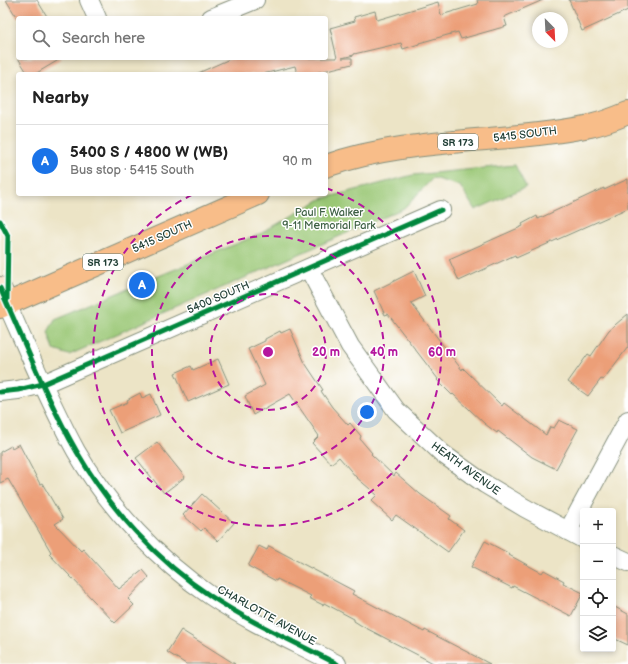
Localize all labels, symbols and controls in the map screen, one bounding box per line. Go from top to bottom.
north arrow [532,12,568,48]
search box [16,16,328,60]
icon: search [30,27,52,49]
text: Search here [62,29,145,48]
text: Nearby [32,88,89,108]
street label: 5415 SOUTH [492,124,558,145]
road number: SR 173 [438,134,478,150]
text: 5400 S / 4800 W (WB) [70,143,228,162]
text: A [41,153,49,169]
text: 90 m [283,153,312,169]
text: Bus stop · 5415 South [70,162,194,178]
park label: Paul F. Walker 9-11 Memorial Park [282,206,376,232]
street label: 5415 SOUTH [130,217,194,255]
road number: SR 173 [83,254,123,270]
pin: A [129,270,155,300]
street label: 5400 SOUTH [185,278,251,316]
centre of rings [261,345,275,359]
text: 20 m [312,345,340,360]
text: 40 m [370,345,398,360]
text: 60 m [428,345,456,360]
your location [357,402,377,422]
street label: HEATH AVENUE [429,439,503,498]
map controls [580,508,616,652]
button: + [580,508,616,544]
button: − [580,544,616,580]
button: locate [580,580,616,616]
street label: CHARLOTTE AVENUE [215,583,318,648]
button: layers [580,616,616,652]

